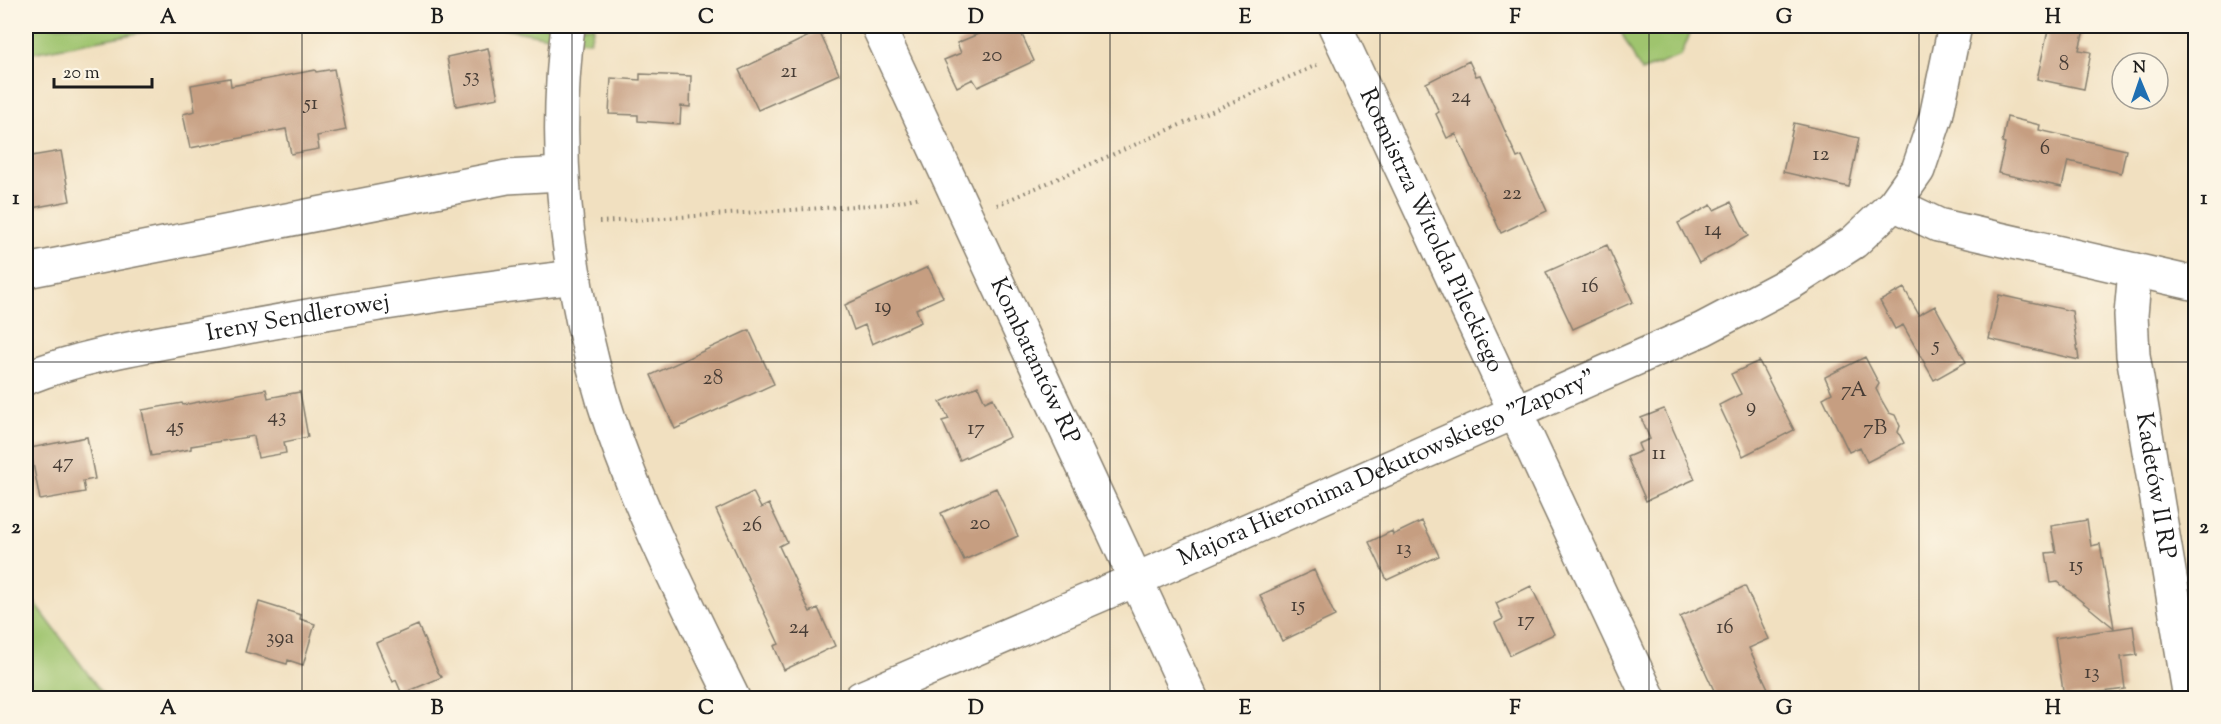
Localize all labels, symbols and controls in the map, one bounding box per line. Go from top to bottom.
text: A [160,4,177,33]
text: B [431,4,444,33]
text: C [698,4,714,33]
text: D [968,4,984,33]
text: E [1239,4,1252,33]
text: F [1509,4,1521,33]
text: G [1776,4,1793,33]
text: H [2045,4,2061,33]
house number: 20 [982,41,1002,71]
house number: 8 [2059,50,2069,80]
scale bar [54,51,152,89]
north arrow [2110,51,2170,111]
house number: 21 [781,57,797,87]
text: N [2133,57,2147,80]
text: 20 m [63,61,100,87]
house number: 53 [463,62,480,92]
house number: 24 [1451,82,1471,112]
street label: Rotmistrza Witolda Pileckiego [1350,83,1512,378]
house number: 51 [303,89,318,119]
house number: 6 [2040,134,2050,164]
house number: 12 [1813,140,1830,170]
house number: 22 [1502,179,1522,209]
text: 1 [13,185,20,214]
text: 1 [2201,185,2208,214]
house number: 14 [1704,215,1722,245]
street label: Kombatantów RP [981,272,1088,451]
house number: 16 [1581,272,1599,302]
street label: Ireny Sendlerowej [204,286,392,351]
house number: 19 [874,292,892,322]
house number: 5 [1931,331,1940,361]
street label: Majora Hieronima Dekutowskiego "Zapory" [1173,361,1601,576]
house number: 28 [703,364,723,394]
house number: 7A [1841,376,1867,406]
house number: 9 [1746,392,1756,422]
house number: 43 [267,402,287,432]
street label: Kadetów II RP [2126,410,2184,562]
house number: 45 [166,412,184,442]
house number: 17 [967,414,985,444]
house number: 7B [1863,414,1887,444]
house number: 11 [1652,439,1666,469]
house number: 47 [52,448,74,478]
house number: 20 [970,509,990,539]
house number: 26 [742,511,762,541]
text: 2 [11,514,21,543]
text: 2 [2199,514,2209,543]
house number: 13 [1396,534,1412,564]
house number: 15 [2069,551,2083,581]
house number: 15 [1291,591,1305,621]
house number: 17 [1517,606,1535,636]
house number: 24 [789,613,809,643]
house number: 16 [1716,613,1734,643]
house number: 39a [266,623,294,653]
house number: 13 [2084,658,2100,688]
text: A [160,695,177,724]
text: B [431,695,444,724]
text: C [698,695,714,724]
text: D [968,695,984,724]
text: E [1239,695,1252,724]
text: F [1509,695,1521,724]
text: G [1776,695,1793,724]
text: H [2045,695,2061,724]

